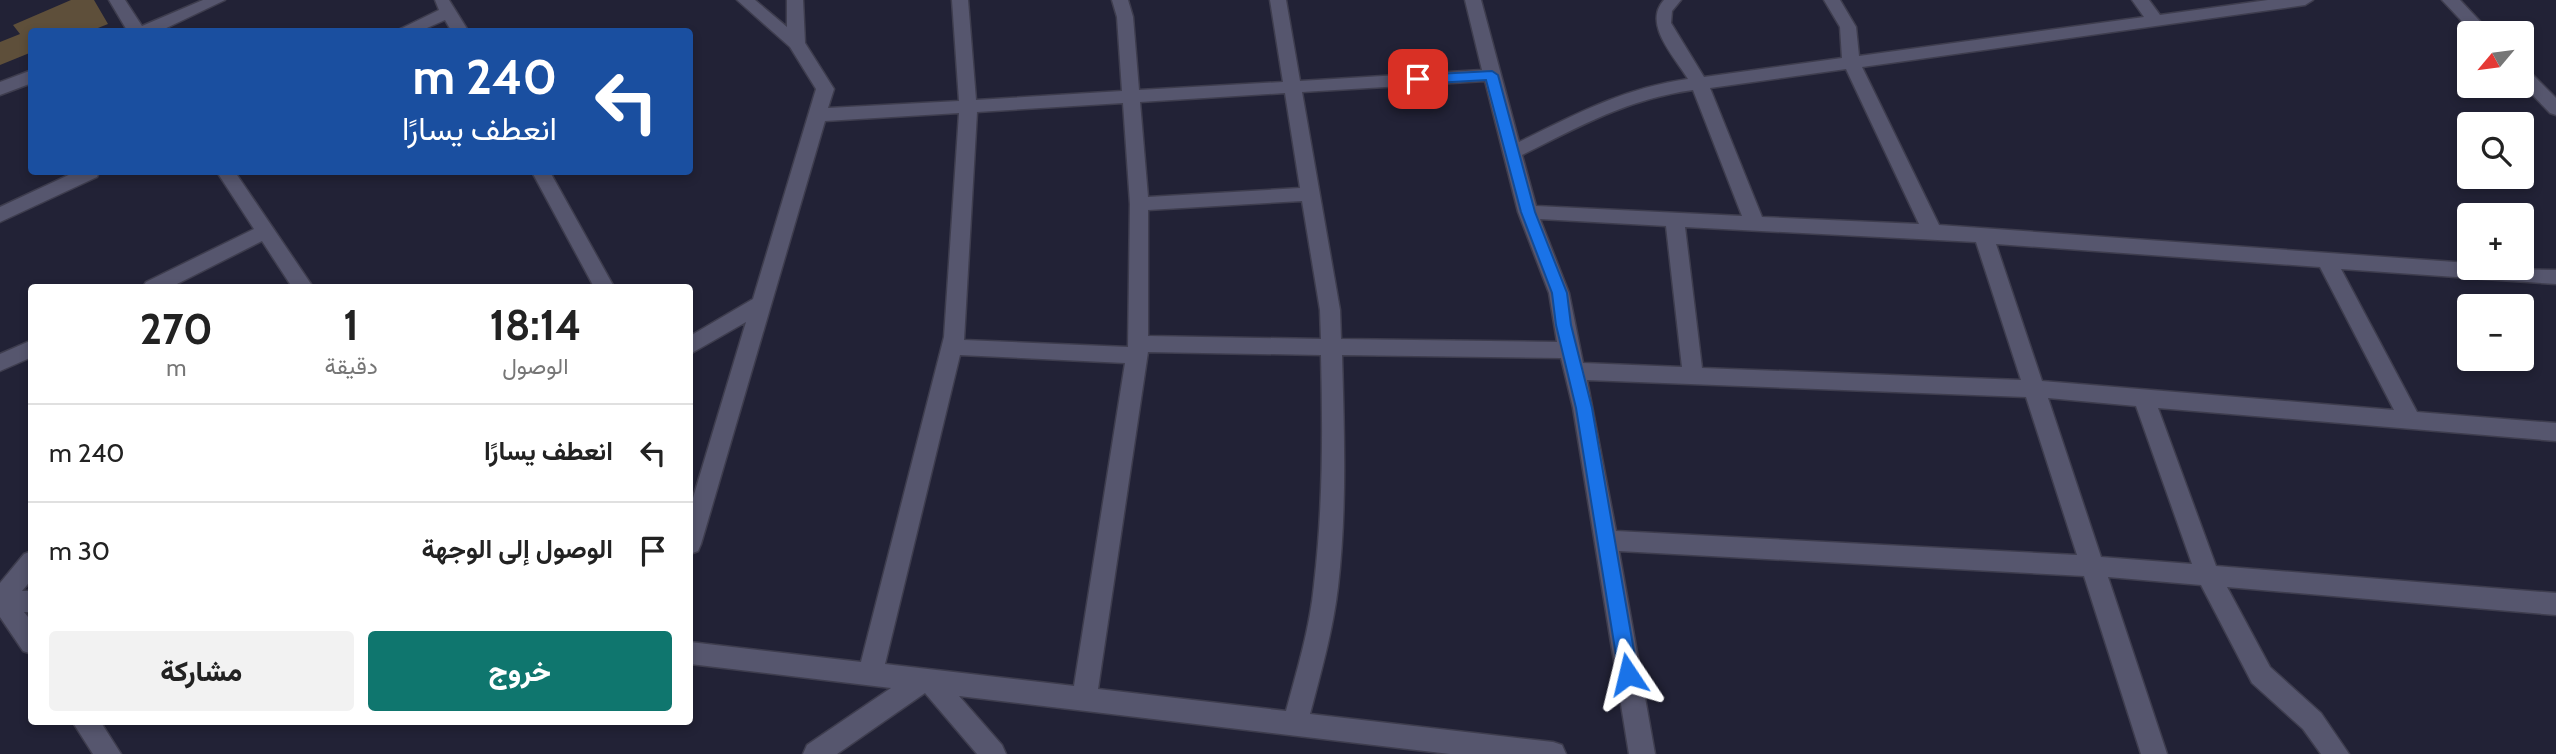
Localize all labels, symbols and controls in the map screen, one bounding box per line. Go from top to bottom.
north arrow [2457,21,2534,98]
map controls [2457,21,2534,371]
text: 240 m [412,47,557,106]
pin [1388,49,1448,109]
icon: left [581,56,672,147]
icon: arrive [1399,60,1437,98]
text: انعطف يسارًا [402,109,557,148]
button: search [2457,112,2534,189]
button: + [2457,203,2534,280]
button: − [2457,294,2534,371]
text: 1 [343,299,359,351]
text: 18:14 [489,299,581,351]
text: 270 [140,303,213,355]
text: دقيقة [324,352,378,380]
text: الوصول [502,352,569,380]
text: m [166,354,186,382]
icon: left [634,434,672,472]
text: انعطف يسارًا [484,435,613,467]
text: 240 m [49,437,124,469]
icon: arrive [634,532,672,570]
text: الوصول إلى الوجهة [422,533,613,565]
text: 30 m [49,535,110,567]
button: مشاركة [49,631,354,711]
button: خروج [368,631,672,711]
position arrow [1591,637,1665,711]

